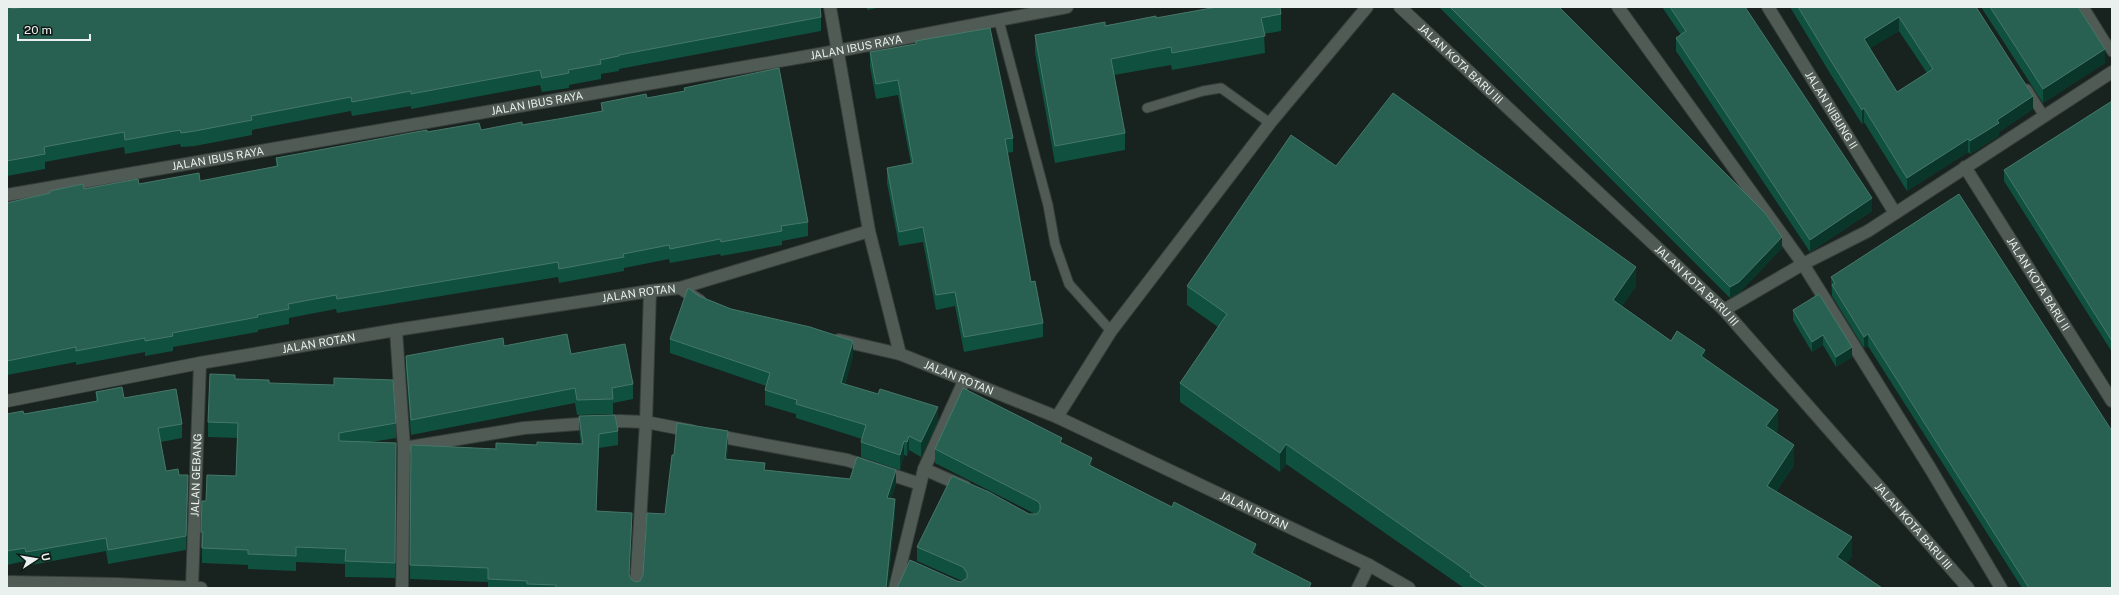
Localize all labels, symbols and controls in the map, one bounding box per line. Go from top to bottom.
scale bar [18,16,90,42]
street label: JALAN KOTA BARU III [1416,21,1505,106]
text: 20 m [24,23,52,37]
street label: JALAN IBUS RAYA [809,33,903,62]
street label: JALAN NIBUNG II [1803,69,1860,151]
street label: JALAN IBUS RAYA [490,89,584,117]
street label: JALAN IBUS RAYA [171,144,265,172]
street label: JALAN KOTA BARU II [2005,235,2072,333]
street label: JALAN KOTA BARU III [1653,243,1741,328]
street label: JALAN ROTAN [601,282,676,304]
street label: JALAN ROTAN [281,331,356,355]
street label: JALAN ROTAN [922,358,996,397]
street label: JALAN GEBANG [189,433,203,517]
street label: JALAN KOTA BARU III [1872,480,1955,572]
street label: JALAN ROTAN [1218,489,1290,532]
north arrow [16,539,56,579]
text: U [39,552,52,562]

